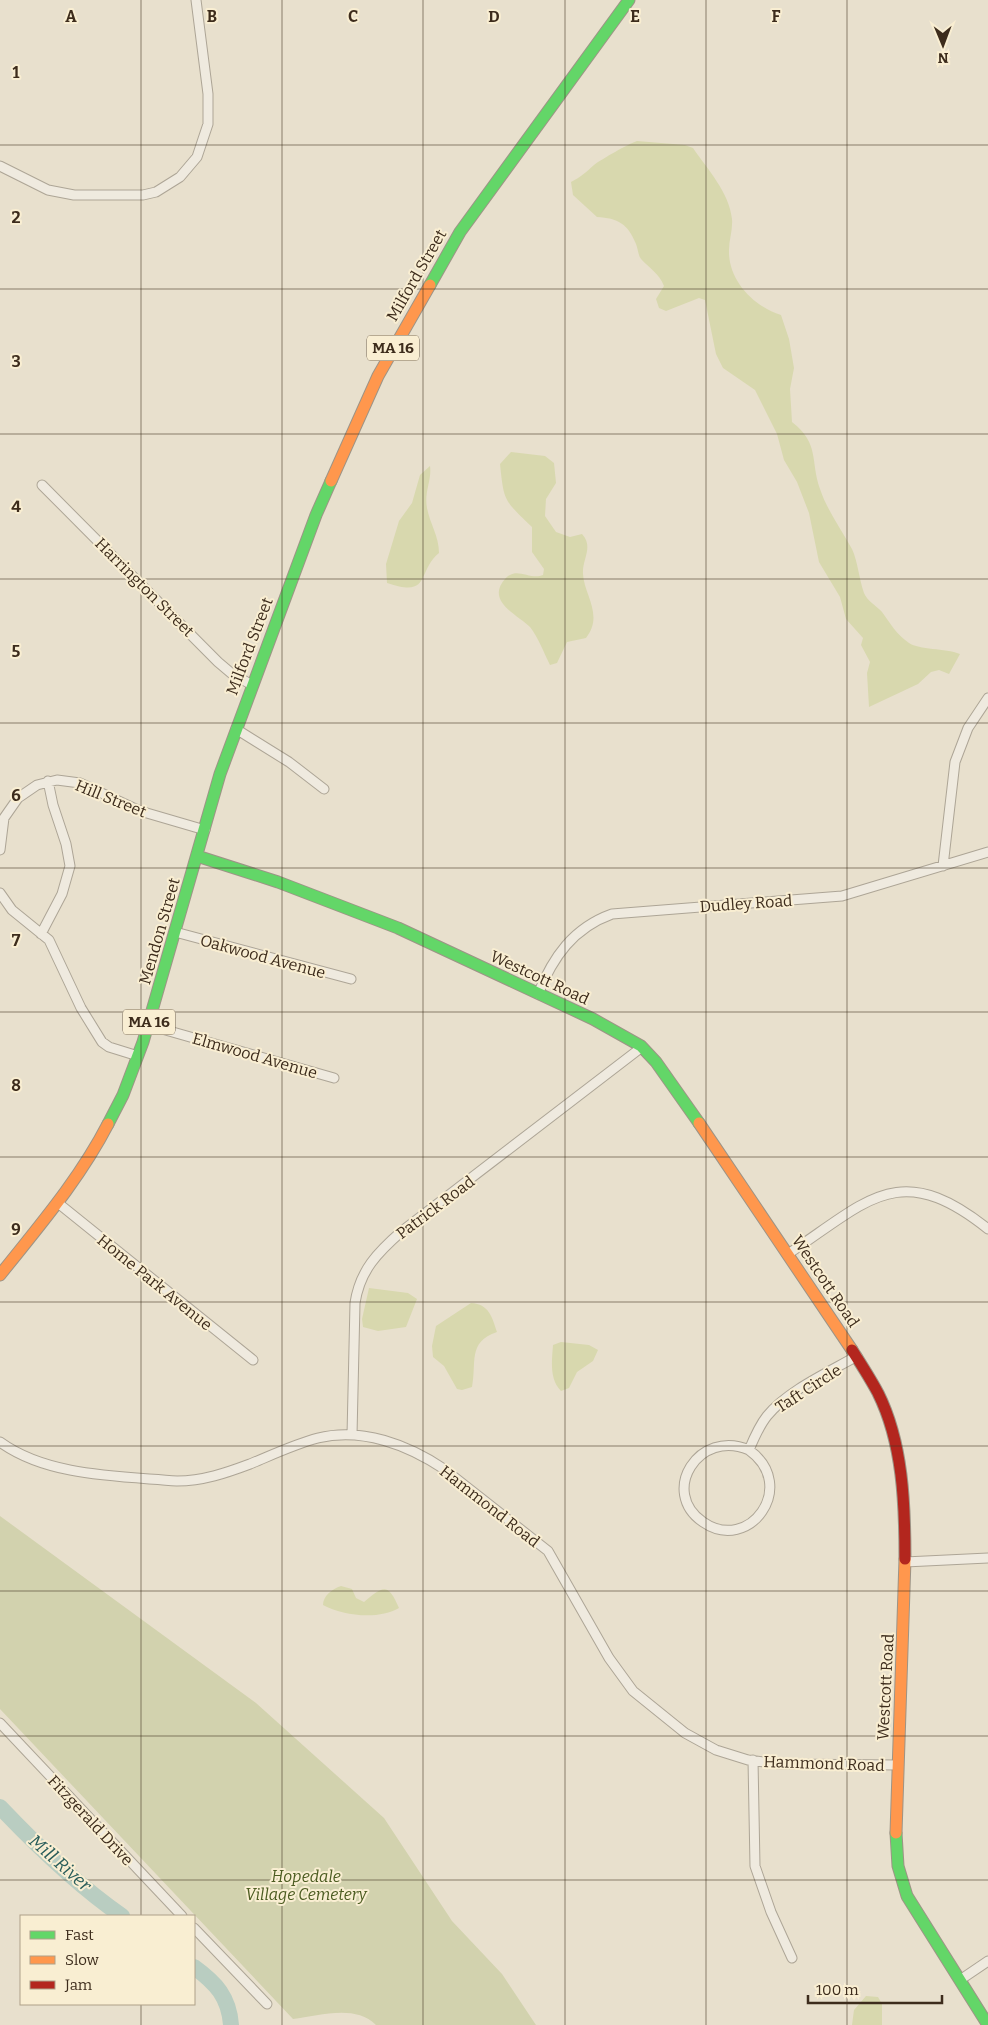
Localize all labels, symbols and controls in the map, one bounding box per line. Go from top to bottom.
text: A [65,7,77,26]
text: B [207,7,217,26]
text: C [348,7,358,26]
text: D [488,7,500,26]
text: E [630,7,640,26]
text: F [772,7,781,26]
north arrow [918,20,968,70]
text: N [937,49,949,66]
text: 1 [13,63,20,82]
text: 2 [11,208,21,227]
street label: Milford Street [383,226,450,325]
road number: MA 16 [367,336,419,360]
text: 3 [11,352,21,371]
text: 4 [11,497,21,516]
street label: Harrington Street [91,534,198,641]
street label: Milford Street [222,595,277,698]
text: 5 [12,642,21,661]
street label: Hill Street [72,776,149,821]
text: 6 [11,786,21,805]
street label: Mendon Street [135,875,184,987]
street label: Dudley Road [699,891,794,916]
text: 7 [12,931,21,950]
street label: Oakwood Avenue [198,931,328,982]
street label: Westcott Road [487,946,593,1009]
road number: MA 16 [123,1010,175,1034]
street label: Elmwood Avenue [190,1029,320,1082]
text: 8 [11,1076,21,1095]
street label: Patrick Road [392,1171,479,1243]
text: 9 [11,1220,21,1239]
street label: Home Park Avenue [93,1230,216,1334]
street label: Westcott Road [788,1232,864,1331]
street label: Taft Circle [772,1360,845,1417]
street label: Hammond Road [436,1462,544,1552]
street label: Westcott Road [873,1633,898,1741]
street label: Hammond Road [763,1752,885,1775]
street label: Fitzgerald Drive [44,1771,137,1869]
water label: Mill River [24,1830,96,1896]
park label: Hopedale Village Cemetery [245,1867,368,1904]
legend [20,1915,195,2005]
text: Fast [65,1926,94,1944]
text: Slow [65,1951,100,1969]
scale bar [808,1972,942,2004]
text: Jam [64,1976,93,1994]
text: 100 m [816,1981,859,1999]

